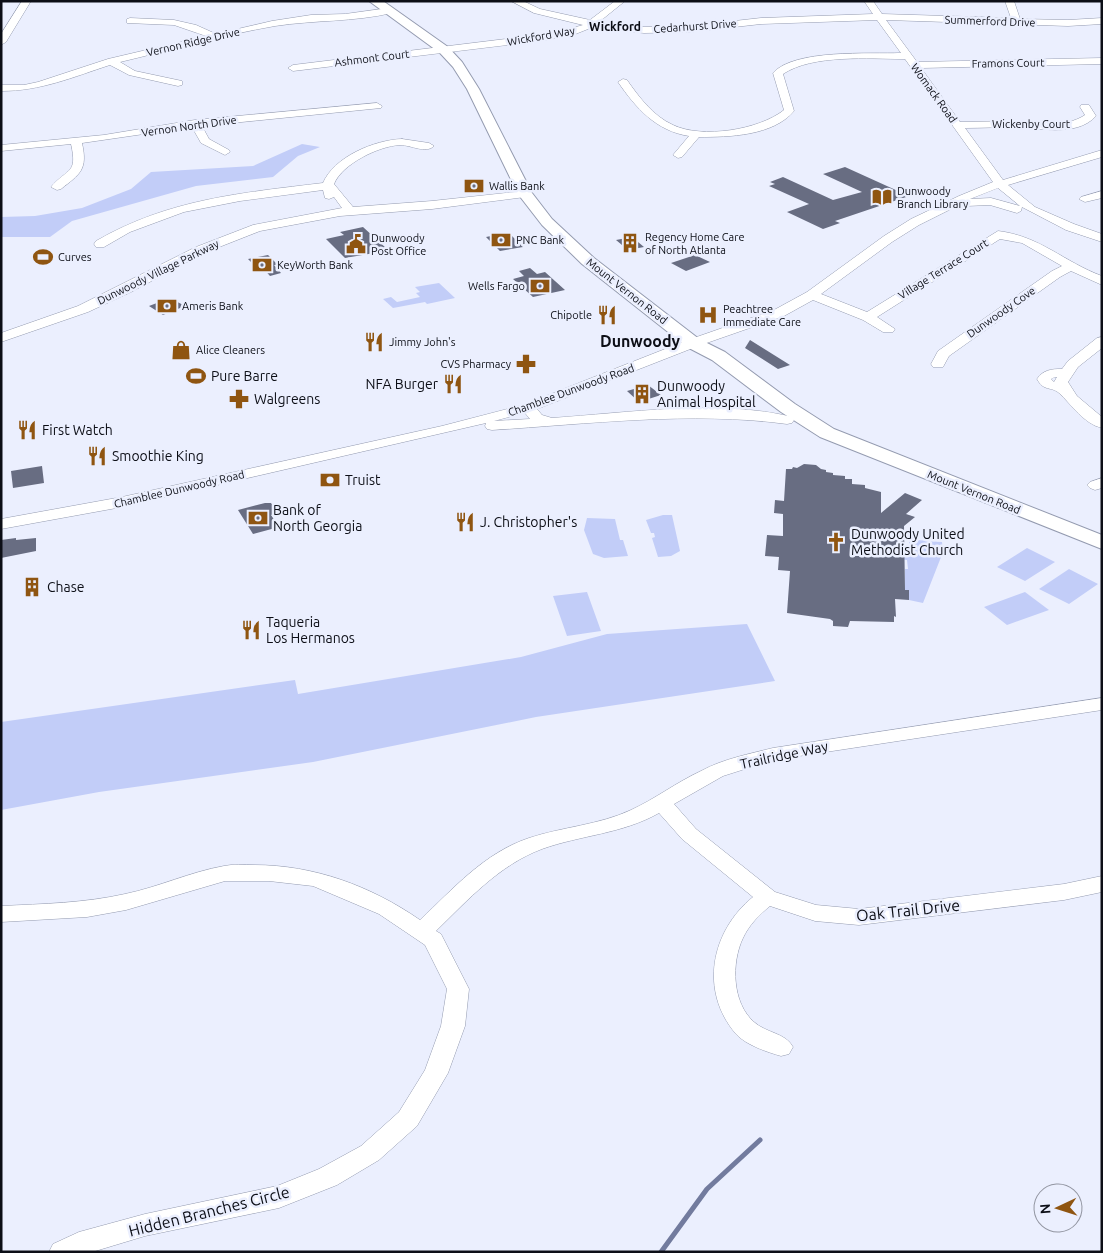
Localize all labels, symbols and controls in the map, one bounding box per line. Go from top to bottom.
street label: Summerford Drive [944,13,1036,29]
street label: Cedarhurst Drive [653,17,737,35]
district label: Wickford [589,20,641,33]
street label: Wickford Way [506,24,576,48]
street label: Vernon Ridge Drive [145,25,241,59]
street label: Ashmont Court [334,47,411,69]
street label: Framons Court [971,56,1045,70]
street label: Womack Road [909,61,959,125]
street label: Vernon North Drive [141,113,237,139]
street label: Wickenby Court [992,118,1071,130]
bank icon: Wallis Bank [463,175,485,197]
place label: Wallis Bank [489,180,545,192]
place label: Dunwoody Branch Library [897,185,969,210]
library icon: Dunwoody Branch Library [871,186,893,208]
bank icon: PNC Bank [490,229,512,251]
place label: Regency Home Care of North Atlanta [645,231,744,256]
place label: Dunwoody Post Office [371,232,426,257]
building icon: Regency Home Care of North Atlanta [619,232,641,254]
public building icon: Dunwoody Post Office [345,233,367,255]
place label: PNC Bank [516,234,565,246]
street label: Village Terrace Court [896,236,991,302]
street label: Dunwoody Village Parkway [95,237,221,307]
sports icon: Curves [32,246,54,268]
place label: Curves [58,251,92,263]
bank icon: KeyWorth Bank [251,254,273,276]
street label: Mount Vernon Road [584,256,670,326]
place label: KeyWorth Bank [277,259,354,271]
bank icon: Wells Fargo [529,275,551,297]
place label: Wells Fargo [468,280,525,292]
street label: Dunwoody Cove [965,284,1037,340]
bank icon: Ameris Bank [156,295,178,317]
place label: Ameris Bank [182,300,244,312]
place label: Peachtree Immediate Care [723,303,801,328]
restaurant icon: Chipotle [596,304,618,326]
hospital icon: Peachtree Immediate Care [697,304,719,326]
place label: Chipotle [550,309,592,321]
restaurant icon: Jimmy John's [363,331,385,353]
district label: Dunwoody [600,332,680,350]
place label: Jimmy John's [389,336,456,348]
shop icon: Alice Cleaners [170,339,192,361]
place label: Alice Cleaners [196,344,265,356]
pharmacy icon: CVS Pharmacy [515,353,537,375]
place label: CVS Pharmacy [440,358,512,370]
street label: Chamblee Dunwoody Road [506,362,636,418]
sports icon: Pure Barre [185,365,207,387]
place label: Pure Barre [211,368,278,384]
restaurant icon: NFA Burger [442,373,464,395]
place label: NFA Burger [366,376,439,392]
place label: Dunwoody Animal Hospital [657,378,756,410]
building icon: Dunwoody Animal Hospital [631,383,653,405]
pharmacy icon: Walgreens [228,388,250,410]
place label: Walgreens [254,391,320,407]
restaurant icon: First Watch [16,419,38,441]
place label: First Watch [42,422,113,438]
restaurant icon: Smoothie King [86,445,108,467]
place label: Smoothie King [112,448,204,464]
street label: Chamblee Dunwoody Road [113,468,245,510]
street label: Mount Vernon Road [926,468,1022,516]
bank icon: Truist [319,469,341,491]
place label: Truist [345,472,381,488]
place label: Bank of North Georgia [273,502,362,534]
bank icon: Bank of North Georgia [247,507,269,529]
restaurant icon: J. Christopher's [454,511,476,533]
place label: J. Christopher's [480,514,577,530]
place label: Dunwoody United Methodist Church [851,526,965,558]
church icon: Dunwoody United Methodist Church [825,531,847,553]
building icon: Chase [21,576,43,598]
place label: Chase [47,579,85,595]
place label: Taqueria Los Hermanos [266,614,355,646]
restaurant icon: Taqueria Los Hermanos [240,619,262,641]
street label: Trailridge Way [739,738,830,772]
street label: Oak Trail Drive [855,896,961,924]
street label: Hidden Branches Circle [127,1182,291,1240]
north arrow [1033,1183,1083,1233]
text: N [1037,1203,1053,1215]

